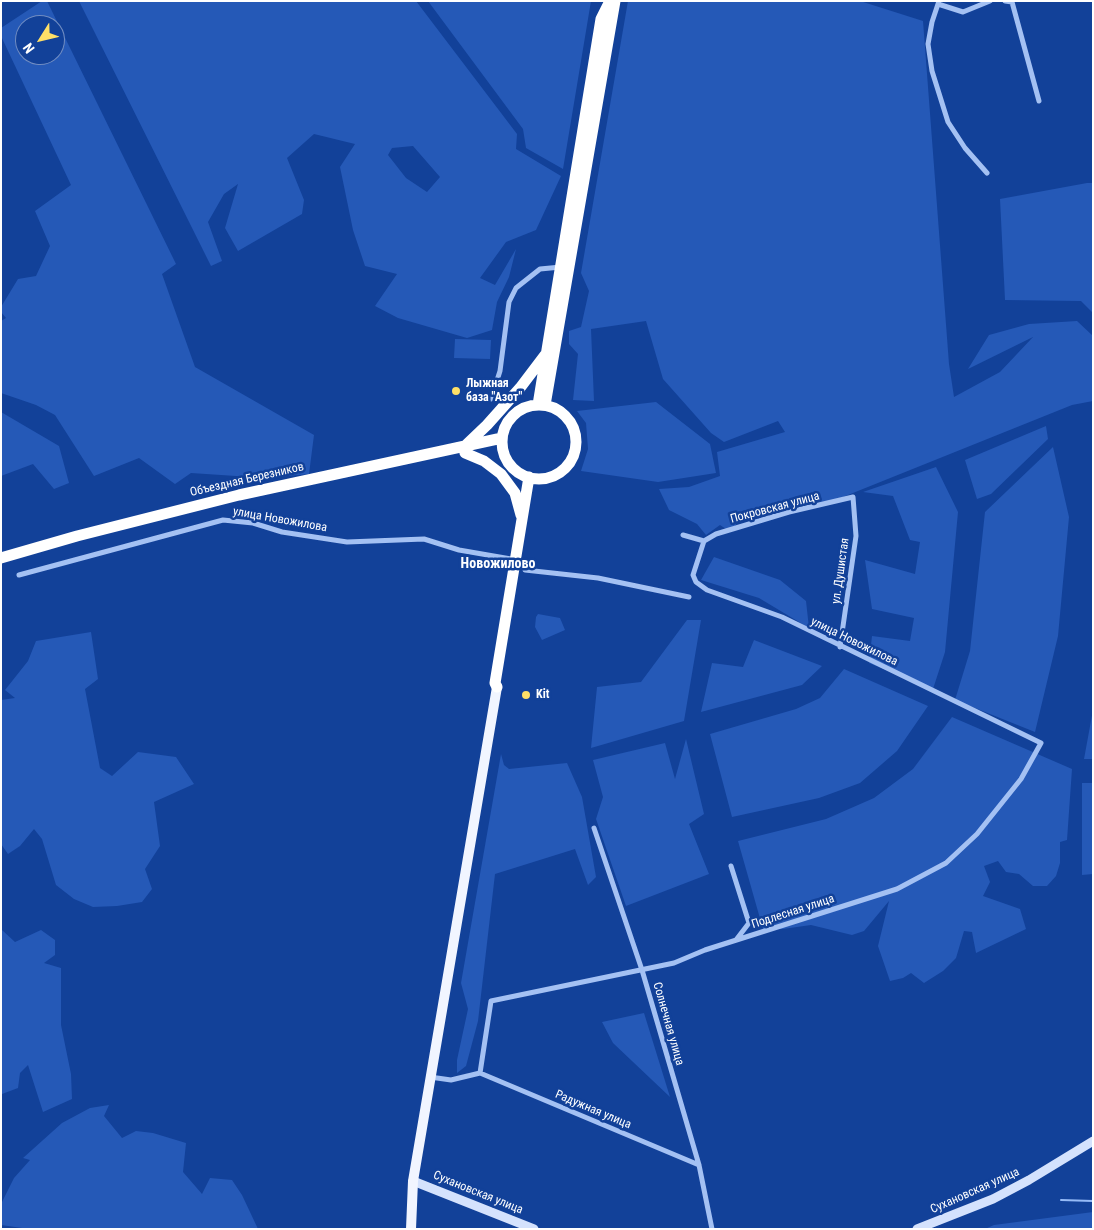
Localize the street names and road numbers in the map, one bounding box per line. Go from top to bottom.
street label: Объездная Березников [189,460,305,500]
street label: Покровская улица [729,489,821,527]
street label: улица Новожилова [232,505,328,535]
street label: ул. Душистая [829,537,853,605]
street label: улица Новожилова [808,615,900,669]
street label: Подлесная улица [750,892,836,932]
street label: Солнечная улица [649,981,687,1067]
street label: Радужная улица [553,1088,633,1132]
street label: Сухановская улица [928,1165,1022,1217]
street label: Сухановская улица [431,1168,525,1218]

